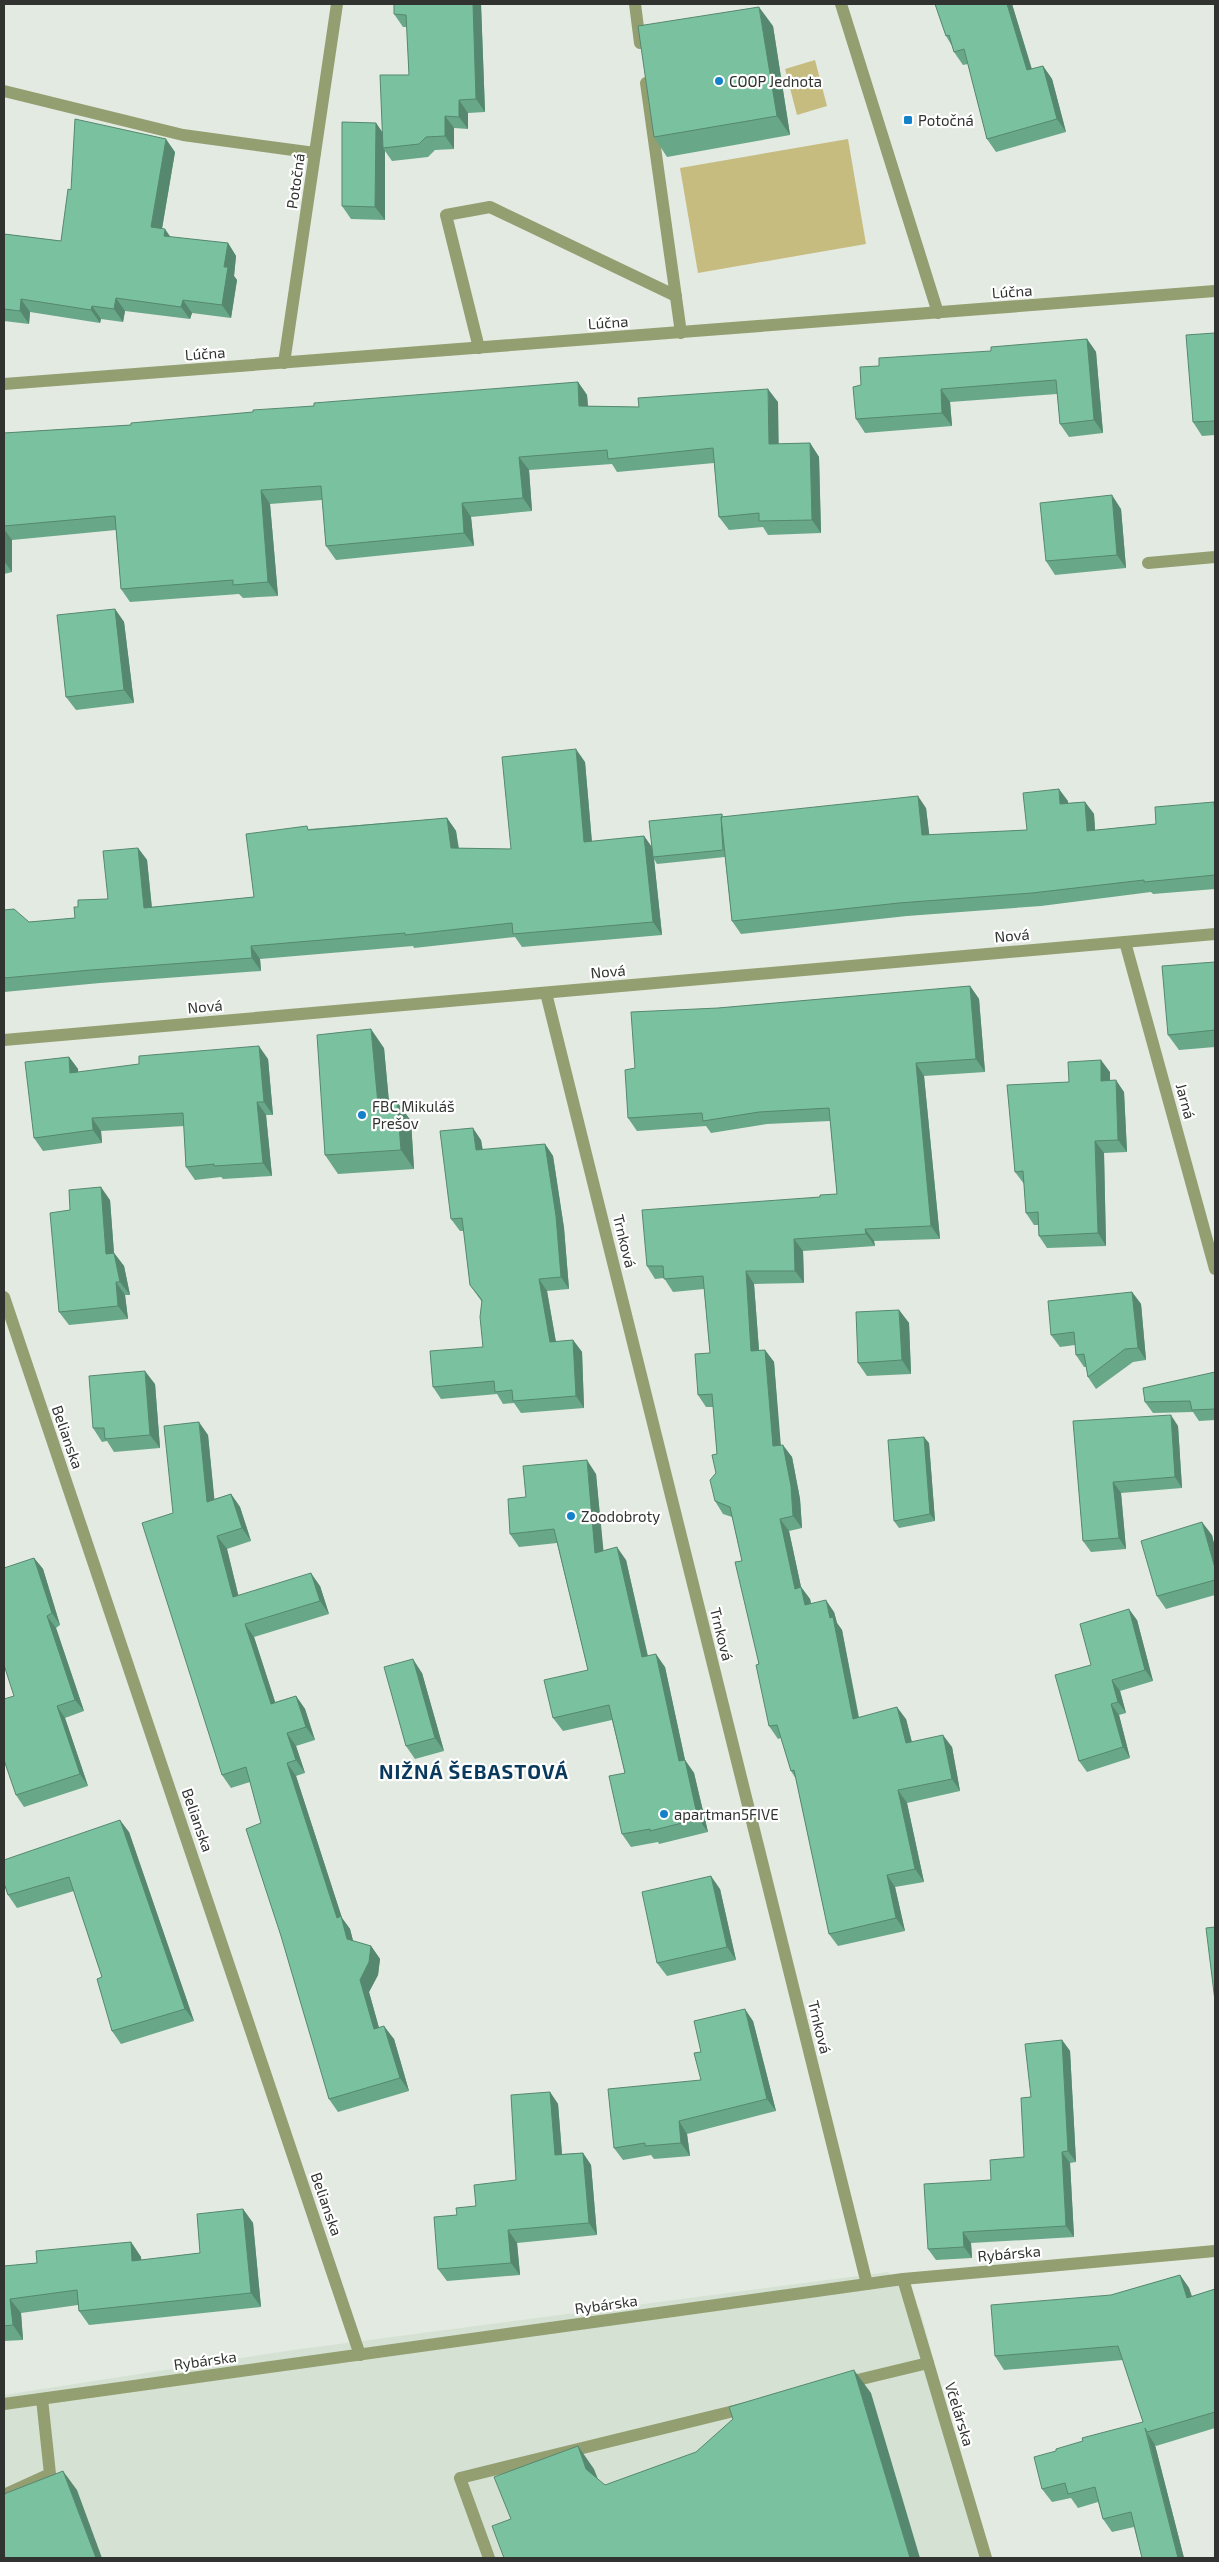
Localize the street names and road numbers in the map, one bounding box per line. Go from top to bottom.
street label: Potočná [282,152,308,210]
street label: Lúčna [991,281,1033,301]
street label: Lúčna [587,312,629,332]
street label: Lúčna [184,343,226,363]
street label: Nová [994,925,1030,945]
street label: Nová [590,961,626,981]
street label: Nová [187,996,223,1016]
street label: Jarná [1173,1081,1199,1121]
street label: Trnková [610,1213,640,1269]
street label: Belianska [49,1403,87,1471]
street label: Trnková [707,1606,737,1662]
street label: Belianska [179,1786,217,1854]
street label: Trnková [805,1999,835,2055]
street label: Belianska [308,2170,346,2238]
street label: Rybárska [977,2241,1041,2265]
street label: Rybárska [573,2291,639,2317]
street label: Rybárska [172,2347,238,2373]
street label: Včelárska [942,2380,978,2448]

